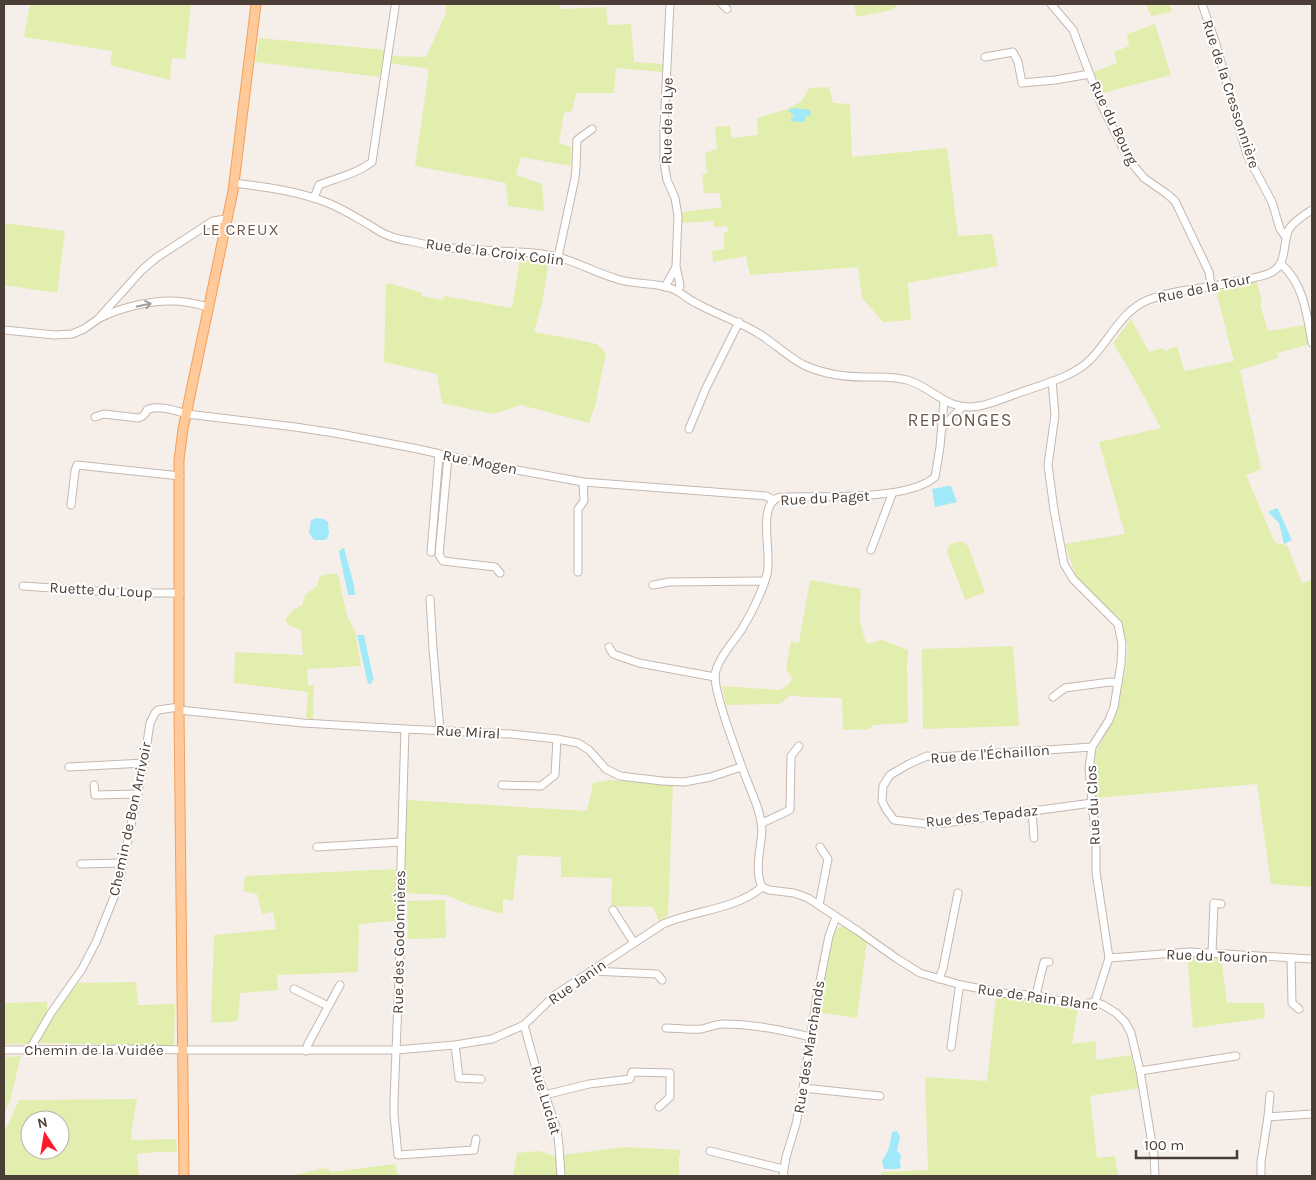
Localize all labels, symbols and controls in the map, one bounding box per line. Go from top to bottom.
street label: Rue de la Cressonnière [1198,17,1264,171]
street label: Rue de la Lye [657,77,677,165]
street label: Rue du Bourg [1086,78,1142,168]
district label: LE CREUX [202,220,280,239]
street label: Rue de la Croix Colin [425,235,565,269]
street label: Rue de la Tour [1156,269,1253,307]
one-way arrow [136,299,152,309]
district label: REPLONGES [907,409,1013,431]
street label: Rue Mogen [441,446,519,478]
street label: Rue du Paget [780,487,870,509]
street label: Ruette du Loup [49,578,153,602]
street label: Rue Miral [435,721,501,743]
street label: Chemin de Bon Arrivoir [105,740,155,898]
street label: Rue de l'Échaillon [930,741,1050,767]
street label: Rue du Clos [1082,764,1104,846]
street label: Rue des Tepadaz [925,801,1039,831]
street label: Rue des Godonnières [389,870,409,1014]
street label: Rue du Tourion [1166,945,1268,967]
street label: Rue Janin [545,956,609,1008]
street label: Rue des Marchands [790,979,828,1115]
street label: Rue de Pain Blanc [976,980,1100,1014]
street label: Chemin de la Vuidée [24,1041,164,1059]
street label: Rue Luciat [527,1063,565,1137]
north arrow [20,1110,70,1160]
text: N [36,1113,49,1132]
scale bar [1136,1128,1237,1160]
text: 100 m [1144,1136,1184,1154]

